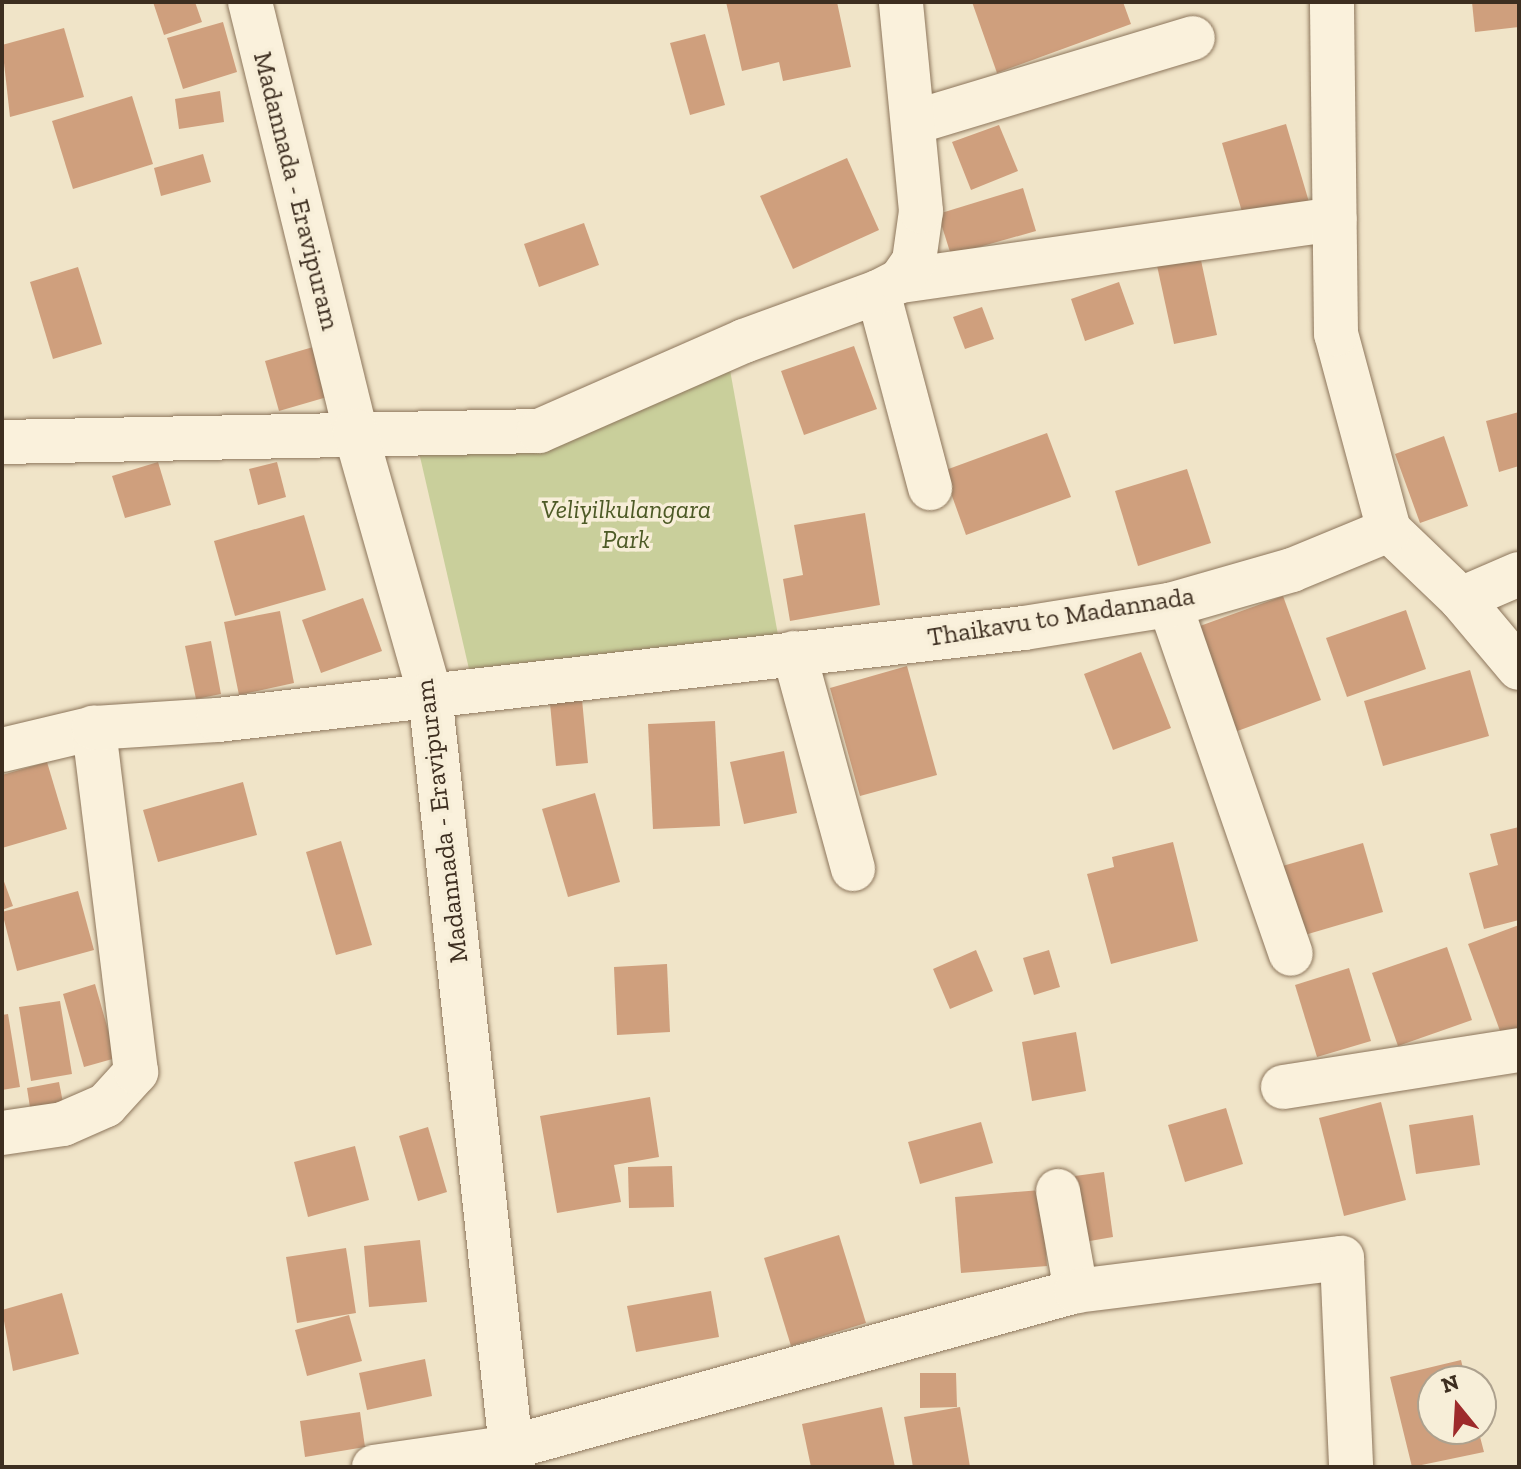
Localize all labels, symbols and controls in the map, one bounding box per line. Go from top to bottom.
street label: Madannada - Eravipuram [246,49,346,333]
park label: Veliyilkulangara Park [541,494,711,556]
street label: Thaikavu to Madannada [925,580,1197,654]
street label: Madannada - Eravipuram [409,677,475,965]
north arrow [1417,1365,1497,1445]
text: N [1438,1368,1462,1399]

